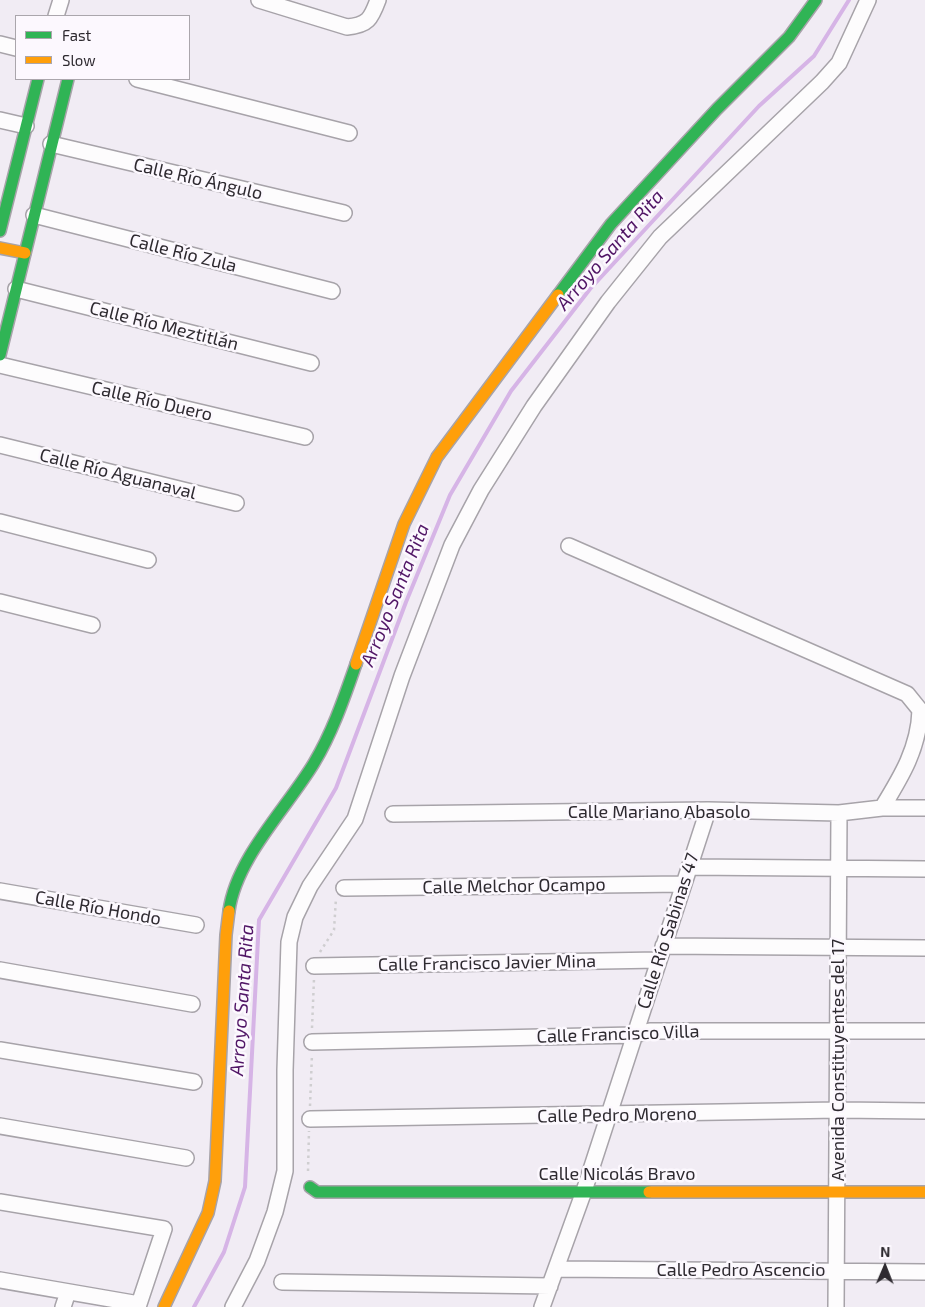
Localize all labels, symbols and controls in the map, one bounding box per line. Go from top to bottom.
legend [15,15,190,80]
text: Fast [62,26,91,44]
text: Slow [62,51,96,69]
street label: Calle Río Ángulo [131,154,265,204]
water label: Arroyo Santa Rita [552,185,668,315]
street label: Calle Río Zula [127,229,239,277]
street label: Calle Río Meztitlán [87,297,241,355]
street label: Calle Río Duero [89,377,215,425]
street label: Calle Río Aguanaval [37,444,199,504]
water label: Arroyo Santa Rita [356,520,434,670]
street label: Calle Mariano Abasolo [568,801,750,823]
street label: Calle Río Sabinas 47 [633,850,703,1012]
street label: Calle Melchor Ocampo [422,874,606,898]
street label: Calle Río Hondo [33,886,163,930]
water label: Arroyo Santa Rita [225,923,259,1077]
street label: Avenida Constituyentes del 17 [827,939,849,1181]
street label: Calle Francisco Javier Mina [378,950,596,976]
street label: Calle Francisco Villa [536,1020,700,1048]
street label: Calle Pedro Moreno [537,1103,697,1127]
street label: Calle Nicolás Bravo [539,1163,695,1185]
north arrow [860,1242,910,1292]
text: N [880,1243,890,1260]
street label: Calle Pedro Ascencio [657,1259,825,1281]

